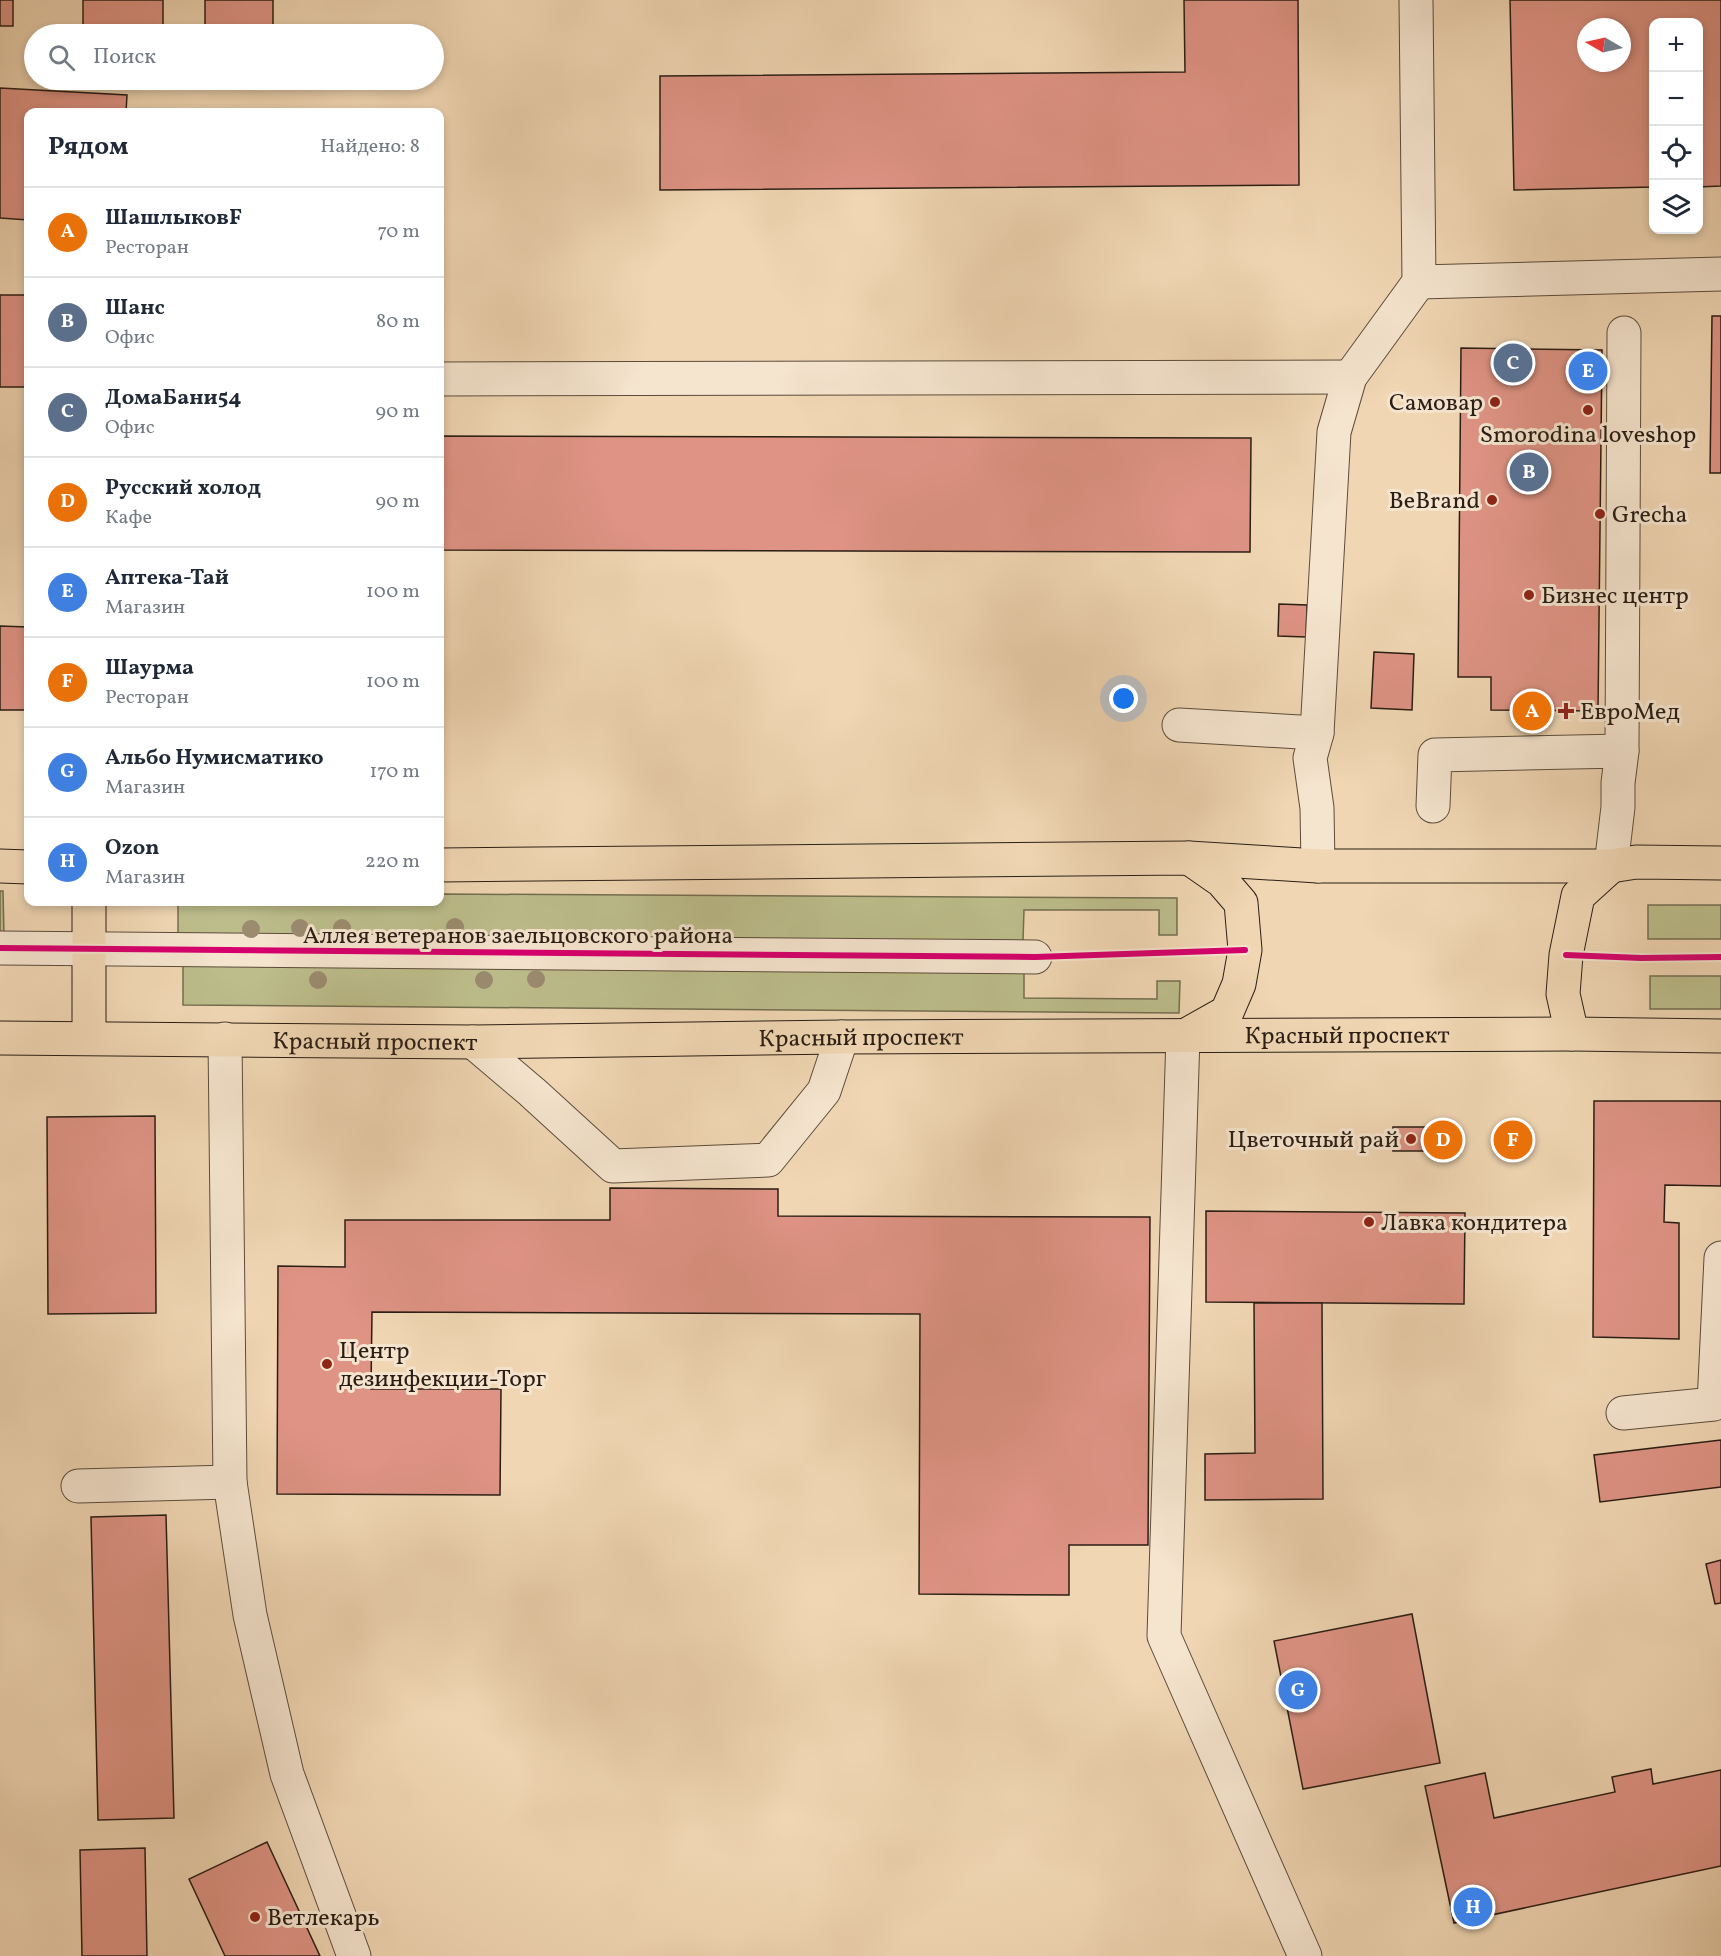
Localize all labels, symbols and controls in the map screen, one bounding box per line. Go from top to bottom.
north arrow [1577,18,1631,72]
map controls [1649,18,1703,234]
button: + [1649,18,1703,72]
search box [24,24,444,90]
icon: search [45,41,78,74]
text: Поиск [93,42,156,73]
button: − [1649,72,1703,126]
button: locate [1649,126,1703,180]
text: Рядом [48,129,128,165]
text: Найдено: 8 [320,133,420,161]
button: layers [1649,180,1703,234]
text: ШашлыковF [105,203,242,234]
text: A [60,218,75,246]
text: 70 m [377,218,420,246]
text: Ресторан [105,234,189,262]
text: Шанс [105,293,165,324]
text: B [61,308,74,336]
text: 80 m [376,308,420,336]
text: Офис [105,324,155,352]
pin: C [1494,340,1532,386]
pin: E [1568,348,1608,394]
text: ДомаБани54 [105,383,242,414]
place label: Самовар [1389,387,1483,421]
marker: Самовар [1488,395,1502,409]
text: C [61,398,74,426]
text: 90 m [376,398,420,426]
marker: Smorodina loveshop [1581,403,1595,417]
text: Офис [105,414,155,442]
place label: Smorodina loveshop [1480,419,1696,453]
pin: B [1510,450,1549,494]
text: Русский холод [105,473,261,504]
place label: BeBrand [1389,485,1480,519]
text: D [60,488,75,516]
text: 90 m [376,488,420,516]
marker: BeBrand [1485,493,1499,507]
place label: Grecha [1612,499,1687,533]
text: Кафе [105,504,152,532]
marker: Grecha [1593,507,1607,521]
text: Аптека-Тай [105,563,229,594]
text: E [61,578,74,606]
text: 100 m [366,578,420,606]
place label: Бизнес центр [1541,580,1689,614]
marker: Бизнес центр [1522,588,1536,602]
text: Магазин [105,594,185,622]
text: Шаурма [105,653,194,684]
text: F [62,668,73,696]
text: 100 m [366,668,420,696]
text: Ресторан [105,684,189,712]
your location [1109,684,1138,713]
pin: A [1512,688,1552,734]
place label: ЕвроМед [1580,696,1680,730]
marker: ЕвроМед [1557,702,1575,720]
text: Альбо Нумисматико [105,743,324,774]
text: G [60,758,75,786]
text: 170 m [370,758,420,786]
text: Магазин [105,774,185,802]
text: Ozon [105,833,160,864]
text: H [60,848,75,876]
text: 220 m [365,848,420,876]
text: Магазин [105,864,185,892]
street label: Аллея ветеранов заельцовского района [303,920,733,954]
street label: Красный проспект [1244,1020,1450,1054]
street label: Красный проспект [758,1022,964,1057]
street label: Красный проспект [272,1025,478,1061]
pin: D [1424,1118,1462,1162]
pin: F [1494,1118,1532,1162]
place label: Цветочный рай [1228,1124,1399,1158]
marker: Цветочный рай [1404,1132,1418,1146]
place label: Лавка кондитера [1381,1207,1568,1241]
marker: Лавка кондитера [1362,1215,1376,1229]
place label: Центр дезинфекции-Торг [339,1335,547,1397]
marker: Центр дезинфекции-Торг [320,1357,334,1371]
pin: G [1278,1668,1318,1712]
pin: H [1454,1884,1492,1930]
place label: Ветлекарь [267,1902,380,1936]
marker: Ветлекарь [248,1910,262,1924]

